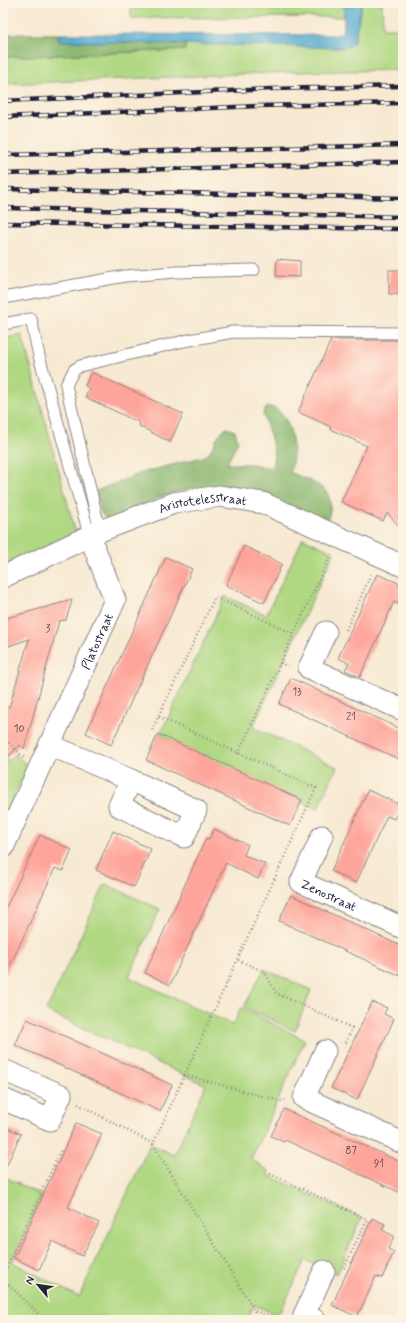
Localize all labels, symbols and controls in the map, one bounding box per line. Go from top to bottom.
street label: Aristotelesstraat [156,488,248,518]
street label: Platostraat [78,611,118,672]
house number: 3 [46,622,51,636]
house number: 13 [292,685,302,699]
house number: 21 [346,710,356,724]
house number: 10 [13,722,25,736]
street label: Zenostraat [297,876,359,916]
house number: 87 [345,1144,357,1158]
house number: 91 [374,1157,384,1171]
north arrow [18,1265,58,1305]
text: N [22,1274,38,1287]

